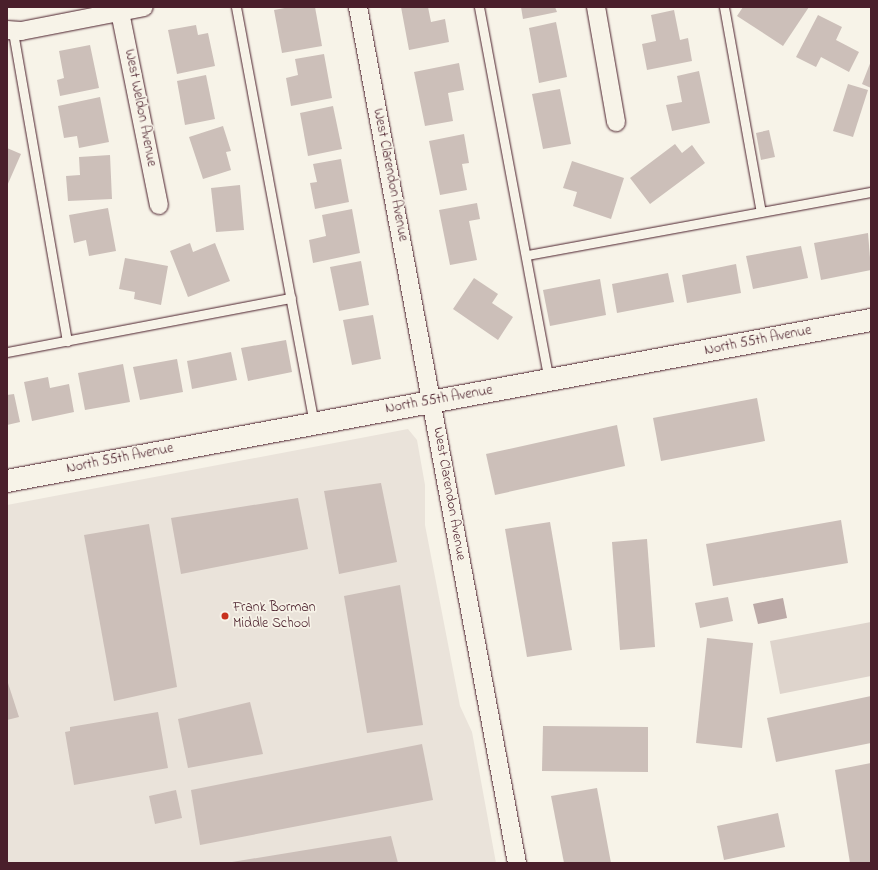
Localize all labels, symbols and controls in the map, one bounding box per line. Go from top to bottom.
street label: West Weldon Avenue [120,48,160,168]
street label: West Clarendon Avenue [369,107,411,243]
street label: North 55th Avenue [703,322,813,360]
street label: North 55th Avenue [384,382,494,418]
street label: West Clarendon Avenue [429,426,469,562]
street label: North 55th Avenue [65,440,175,478]
place label: Frank Borman Middle School [233,600,316,632]
marker: Frank Borman Middle School [220,611,230,621]

